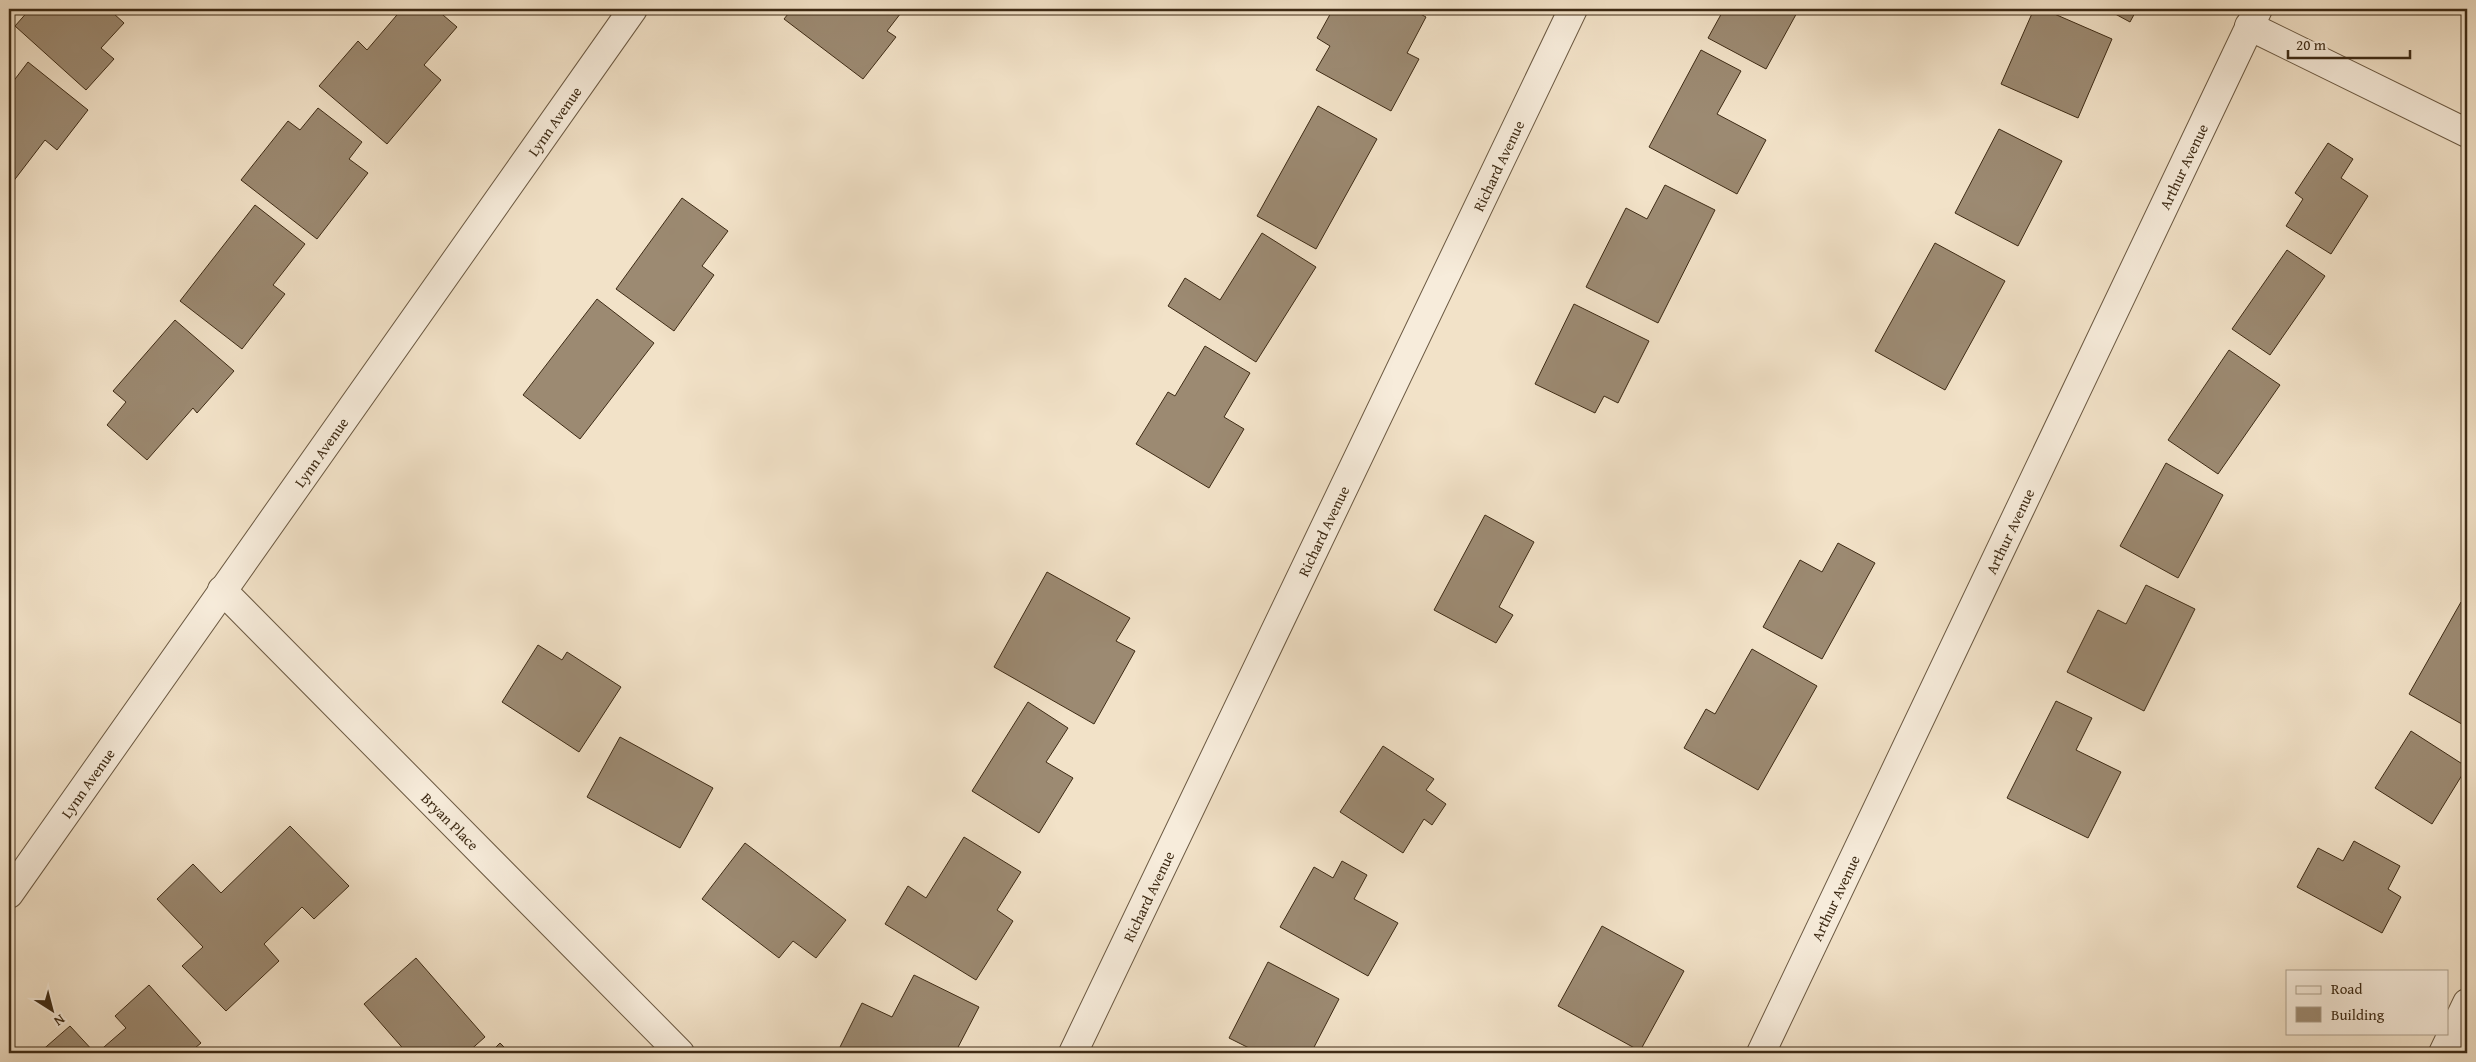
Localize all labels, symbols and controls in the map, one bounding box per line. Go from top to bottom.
scale bar [2288,28,2411,60]
text: 20 m [2296,34,2327,55]
street label: Lynn Avenue [522,82,586,160]
street label: Richard Avenue [1467,117,1529,214]
street label: Arthur Avenue [2154,120,2213,213]
street label: Lynn Avenue [289,413,353,491]
street label: Richard Avenue [1292,482,1354,580]
street label: Arthur Avenue [1980,485,2039,578]
street label: Lynn Avenue [55,744,119,822]
street label: Bryan Place [417,787,484,855]
street label: Richard Avenue [1117,847,1179,945]
street label: Arthur Avenue [1806,851,1864,944]
legend [2286,970,2448,1034]
text: Road [2331,978,2362,999]
north arrow [28,984,78,1034]
text: Building [2331,1004,2385,1025]
text: N [49,1010,69,1032]

